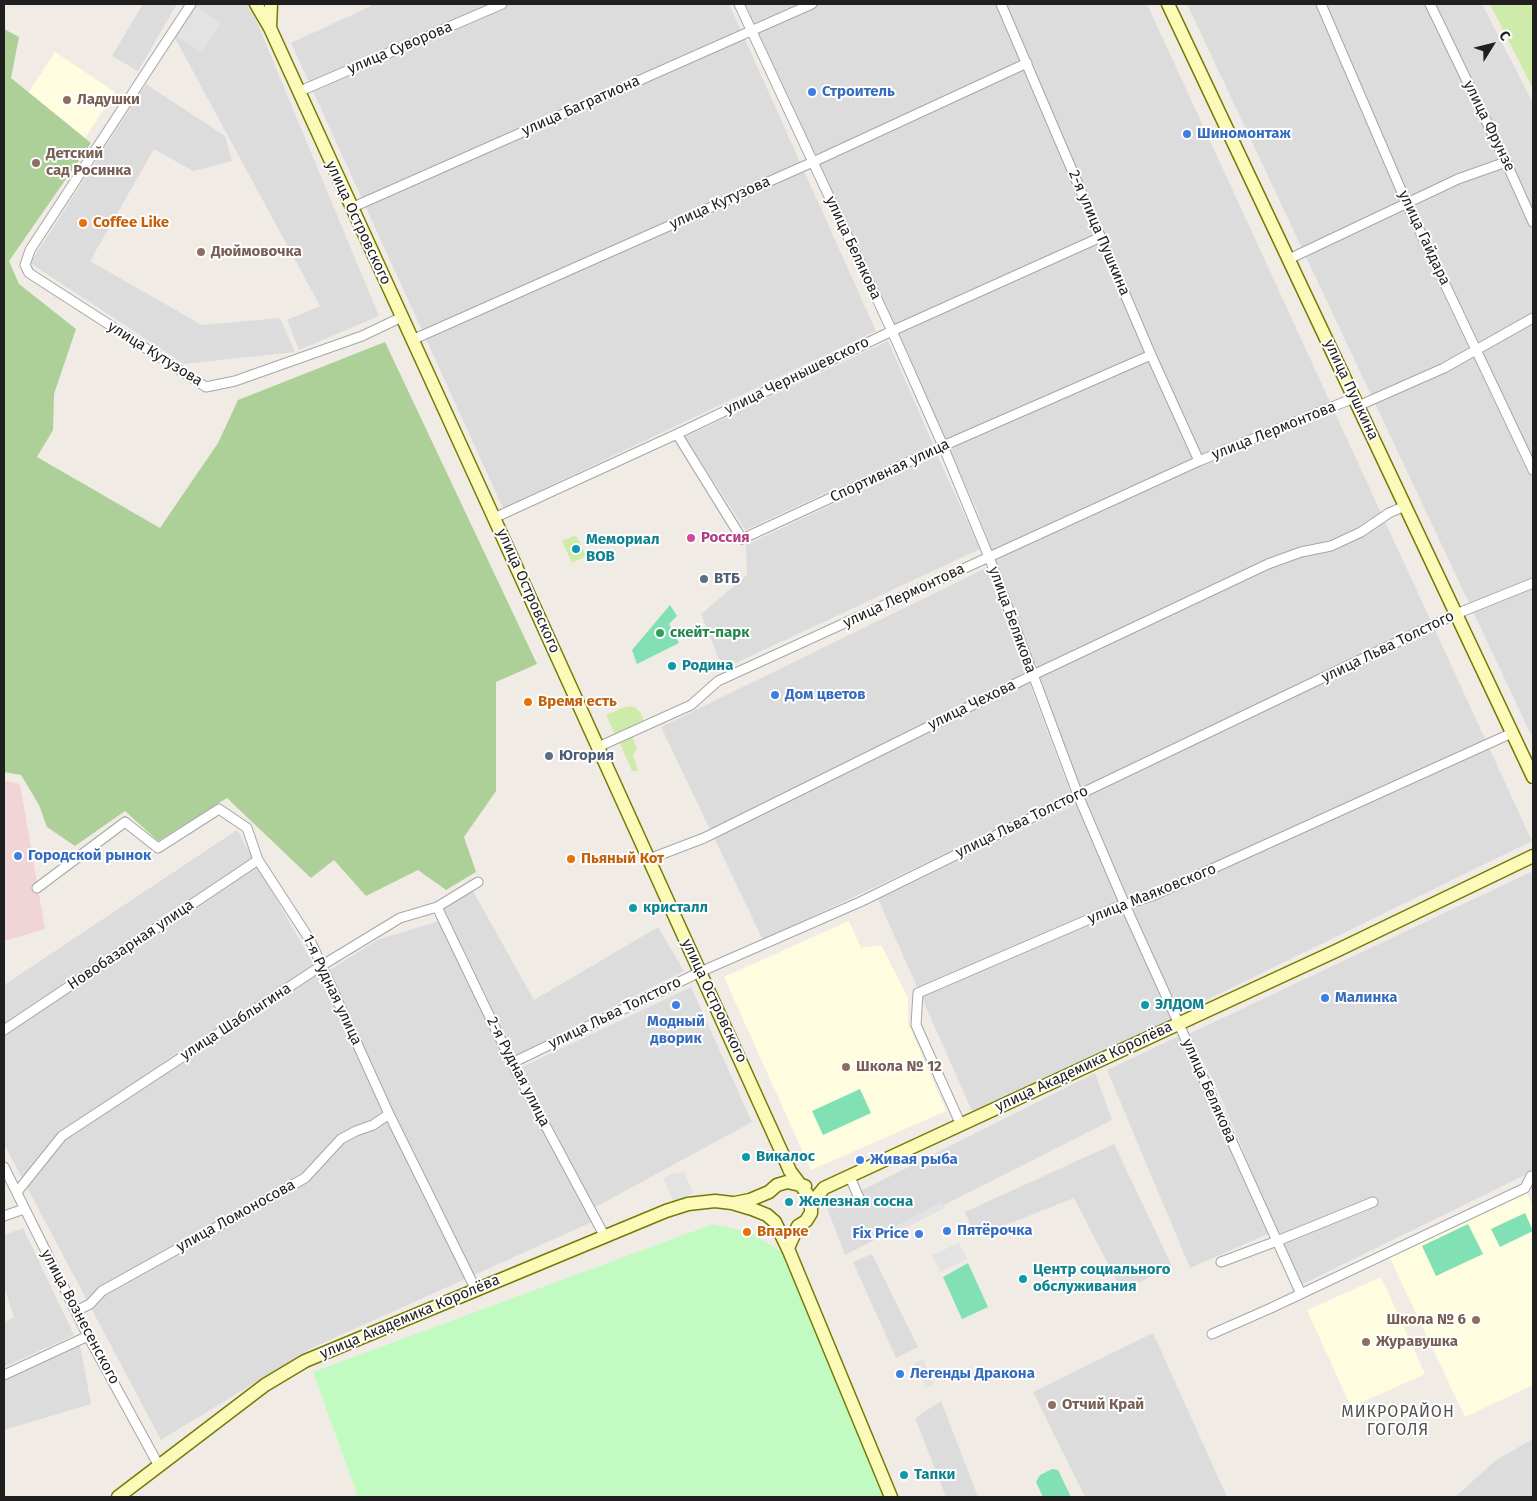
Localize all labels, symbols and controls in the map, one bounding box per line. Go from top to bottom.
street label: улица Суворова [345,18,455,78]
north arrow [1467,20,1517,70]
text: С [1495,28,1514,44]
street label: улица Багратиона [519,72,643,140]
street label: улица Фрунзе [1459,78,1519,174]
place label: Строитель [822,83,895,101]
marker: Строитель [806,86,818,98]
place label: Ладушки [77,91,140,109]
marker: Ладушки [61,94,73,106]
place label: Шиномонтаж [1197,125,1291,143]
marker: Шиномонтаж [1181,128,1193,140]
place label: Детский сад Росинка [46,145,131,180]
marker: Детский сад Росинка [30,157,42,169]
street label: улица Островского [321,158,395,288]
street label: 2-я улица Пушкина [1064,168,1134,298]
street label: улица Кутузова [667,173,773,233]
street label: улица Гайдара [1394,188,1454,288]
street label: улица Белякова [821,193,885,303]
place label: Coffee Like [93,214,169,232]
marker: Coffee Like [77,217,89,229]
place label: Дюймовочка [211,243,302,261]
marker: Дюймовочка [195,246,207,258]
street label: улица Кутузова [104,318,206,390]
street label: улица Чернышевского [722,333,872,419]
street label: улица Пушкина [1320,337,1382,443]
street label: улица Лермонтова [1209,398,1339,464]
street label: Спортивная улица [827,435,953,507]
street label: улица Островского [492,526,564,656]
place label: Россия [701,529,750,547]
place label: Мемориал ВОВ [586,531,659,566]
marker: Россия [685,532,697,544]
marker: Мемориал ВОВ [570,543,582,555]
street label: улица Лермонтова [840,560,968,632]
street label: улица Белякова [984,564,1040,676]
place label: ВТБ [714,570,740,588]
marker: ВТБ [698,573,710,585]
street label: улица Льва Толстого [1319,607,1457,687]
place label: скейт-парк [670,624,749,642]
marker: скейт-парк [654,627,666,639]
place label: Родина [682,657,733,675]
marker: Родина [666,660,678,672]
street label: улица Чехова [925,676,1019,734]
place label: Дом цветов [785,686,866,704]
marker: Дом цветов [769,689,781,701]
place label: Время есть [538,693,617,711]
marker: Время есть [522,696,534,708]
place label: Югория [559,747,614,765]
marker: Югория [543,750,555,762]
street label: улица Льва Толстого [953,782,1091,862]
place label: Городской рынок [28,847,151,865]
marker: Городской рынок [12,850,24,862]
place label: Пьяный Кот [581,850,664,868]
marker: Пьяный Кот [565,853,577,865]
street label: улица Маяковского [1085,860,1219,928]
street label: Новобазарная улица [64,896,198,994]
place label: кристалл [643,899,708,917]
marker: кристалл [627,902,639,914]
street label: 1-я Рудная улица [299,932,365,1048]
street label: улица Островского [677,936,751,1066]
street label: улица Льва Толстого [546,973,684,1053]
street label: улица Шаблыгина [177,979,295,1065]
place label: Малинка [1335,989,1397,1007]
marker: Малинка [1319,992,1331,1004]
place label: ЭЛДОМ [1155,996,1204,1014]
marker: Модный дворик [670,999,682,1011]
marker: ЭЛДОМ [1139,999,1151,1011]
place label: Модный дворик [647,1013,705,1048]
street label: 2-я Рудная улица [483,1014,553,1130]
street label: улица Академика Королёва [992,1018,1176,1116]
street label: улица Белякова [1178,1036,1240,1146]
place label: Школа № 12 [856,1058,942,1076]
marker: Школа № 12 [840,1061,852,1073]
place label: Викалос [756,1148,815,1166]
marker: Викалос [740,1151,752,1163]
place label: Живая рыба [870,1151,958,1169]
marker: Живая рыба [854,1154,866,1166]
street label: улица Ломоносова [173,1176,299,1256]
place label: Железная сосна [799,1193,913,1211]
marker: Железная сосна [783,1196,795,1208]
place label: Пятёрочка [957,1222,1032,1240]
place label: Впарке [757,1223,808,1241]
place label: Fix Price [853,1225,909,1243]
marker: Пятёрочка [941,1225,953,1237]
marker: Впарке [741,1226,753,1238]
marker: Fix Price [913,1228,925,1240]
street label: улица Вознесенского [37,1246,123,1388]
place label: Центр социального обслуживания [1033,1261,1170,1296]
street label: улица Академика Королёва [317,1271,503,1363]
marker: Центр социального обслуживания [1017,1273,1029,1285]
place label: Школа № 6 [1386,1311,1466,1329]
marker: Школа № 6 [1470,1314,1482,1326]
place label: Журавушка [1376,1333,1458,1351]
marker: Журавушка [1360,1336,1372,1348]
place label: Легенды Дракона [910,1365,1035,1383]
marker: Легенды Дракона [894,1368,906,1380]
place label: Отчий Край [1062,1396,1144,1414]
marker: Отчий Край [1046,1399,1058,1411]
district label: МИКРОРАЙОН ГОГОЛЯ [1340,1403,1456,1441]
place label: Тапки [914,1466,955,1484]
marker: Тапки [898,1469,910,1481]

